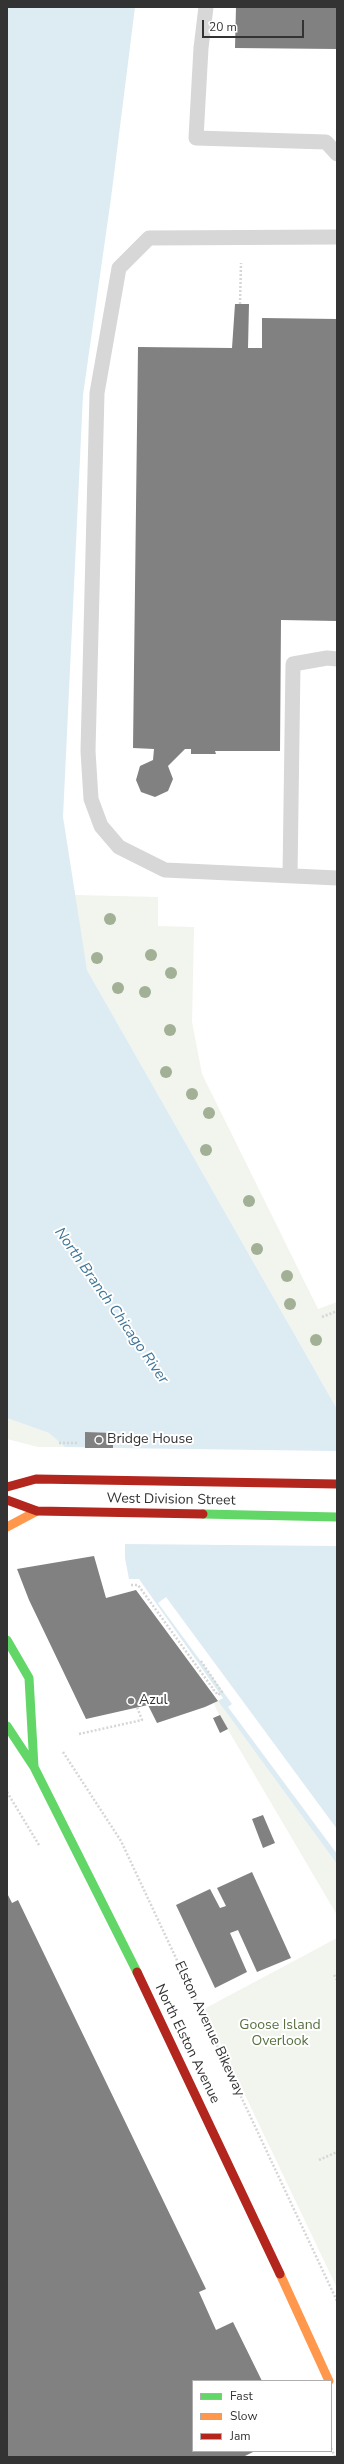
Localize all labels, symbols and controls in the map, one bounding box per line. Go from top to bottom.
scale bar [204,12,306,38]
text: 20 m [209,19,237,35]
water label: North Branch Chicago River [50,1224,172,1388]
place label: Bridge House [107,1432,193,1448]
marker: Bridge House [94,1435,104,1445]
street label: West Division Street [106,1490,236,1510]
place label: Azul [139,1693,168,1709]
marker: Azul [126,1696,136,1706]
street label: Elston Avenue Bikeway [170,1959,248,2099]
street label: North Elston Avenue [151,1982,223,2106]
park label: Goose Island Overlook [239,2018,321,2050]
legend [192,2380,332,2452]
text: Fast [230,2388,253,2404]
text: Slow [230,2408,258,2424]
text: Jam [230,2428,251,2444]

